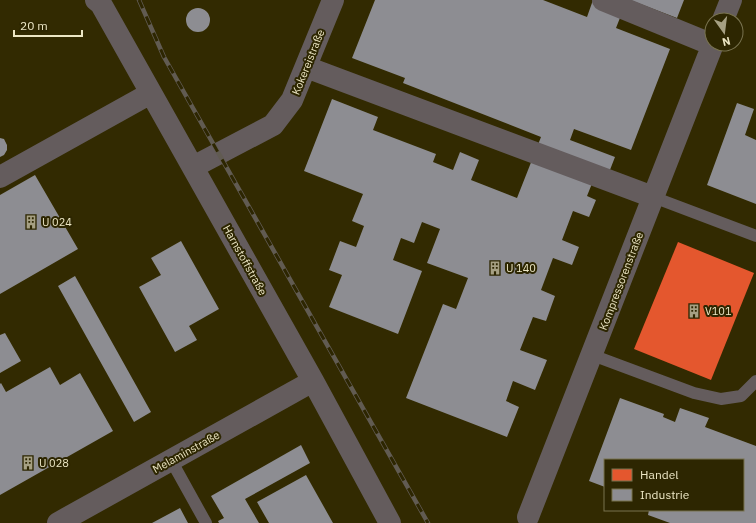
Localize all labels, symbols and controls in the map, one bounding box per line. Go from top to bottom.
scale bar [14,12,82,38]
north arrow [704,12,744,52]
text: 20 m [20,18,48,33]
street label: Kokereistraße [289,27,327,97]
text: N [721,34,732,49]
building icon: U 024 [23,214,39,230]
place label: U 024 [42,215,72,229]
street label: Harnstoffstraße [220,222,270,298]
street label: Kompressorenstraße [596,230,646,332]
building icon: U 140 [487,260,503,276]
place label: U 140 [506,261,536,275]
building icon: V101 [686,303,702,319]
place label: V101 [705,304,732,318]
street label: Melaminstraße [150,428,222,476]
building icon: U 028 [20,455,36,471]
place label: U 028 [39,456,69,470]
legend [604,459,744,511]
text: Handel [640,467,679,482]
text: Industrie [640,487,690,502]

